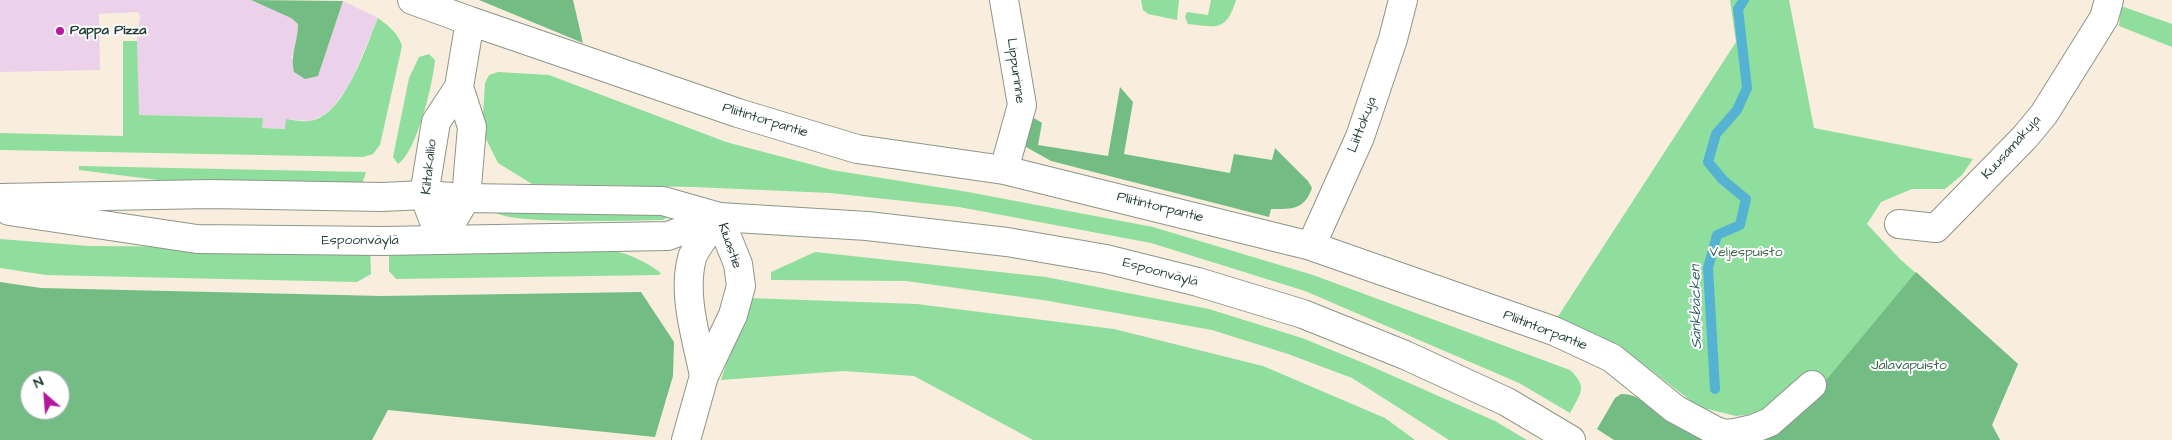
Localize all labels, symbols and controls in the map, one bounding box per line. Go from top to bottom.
place label: Pappa Pizza [70,23,146,39]
marker: Pappa Pizza [54,25,66,37]
street label: Lippurinne [1002,37,1028,105]
street label: Liittokuja [1345,95,1381,155]
street label: Pliitintorpantie [720,100,810,142]
street label: Kuusamakuja [1979,113,2045,183]
street label: Kiltakallio [419,138,441,196]
street label: Pliitintorpantie [1115,189,1205,227]
street label: Kiuastie [713,221,745,271]
street label: Espoonväylä [321,233,399,249]
park label: Veljespuisto [1709,245,1783,261]
street label: Espoonväylä [1121,255,1199,291]
water label: Sänkbäcken [1687,265,1707,349]
street label: Pliitintorpantie [1501,307,1589,355]
park label: Jalavapuisto [1871,358,1947,374]
north arrow [20,370,70,420]
text: N [30,372,47,393]

